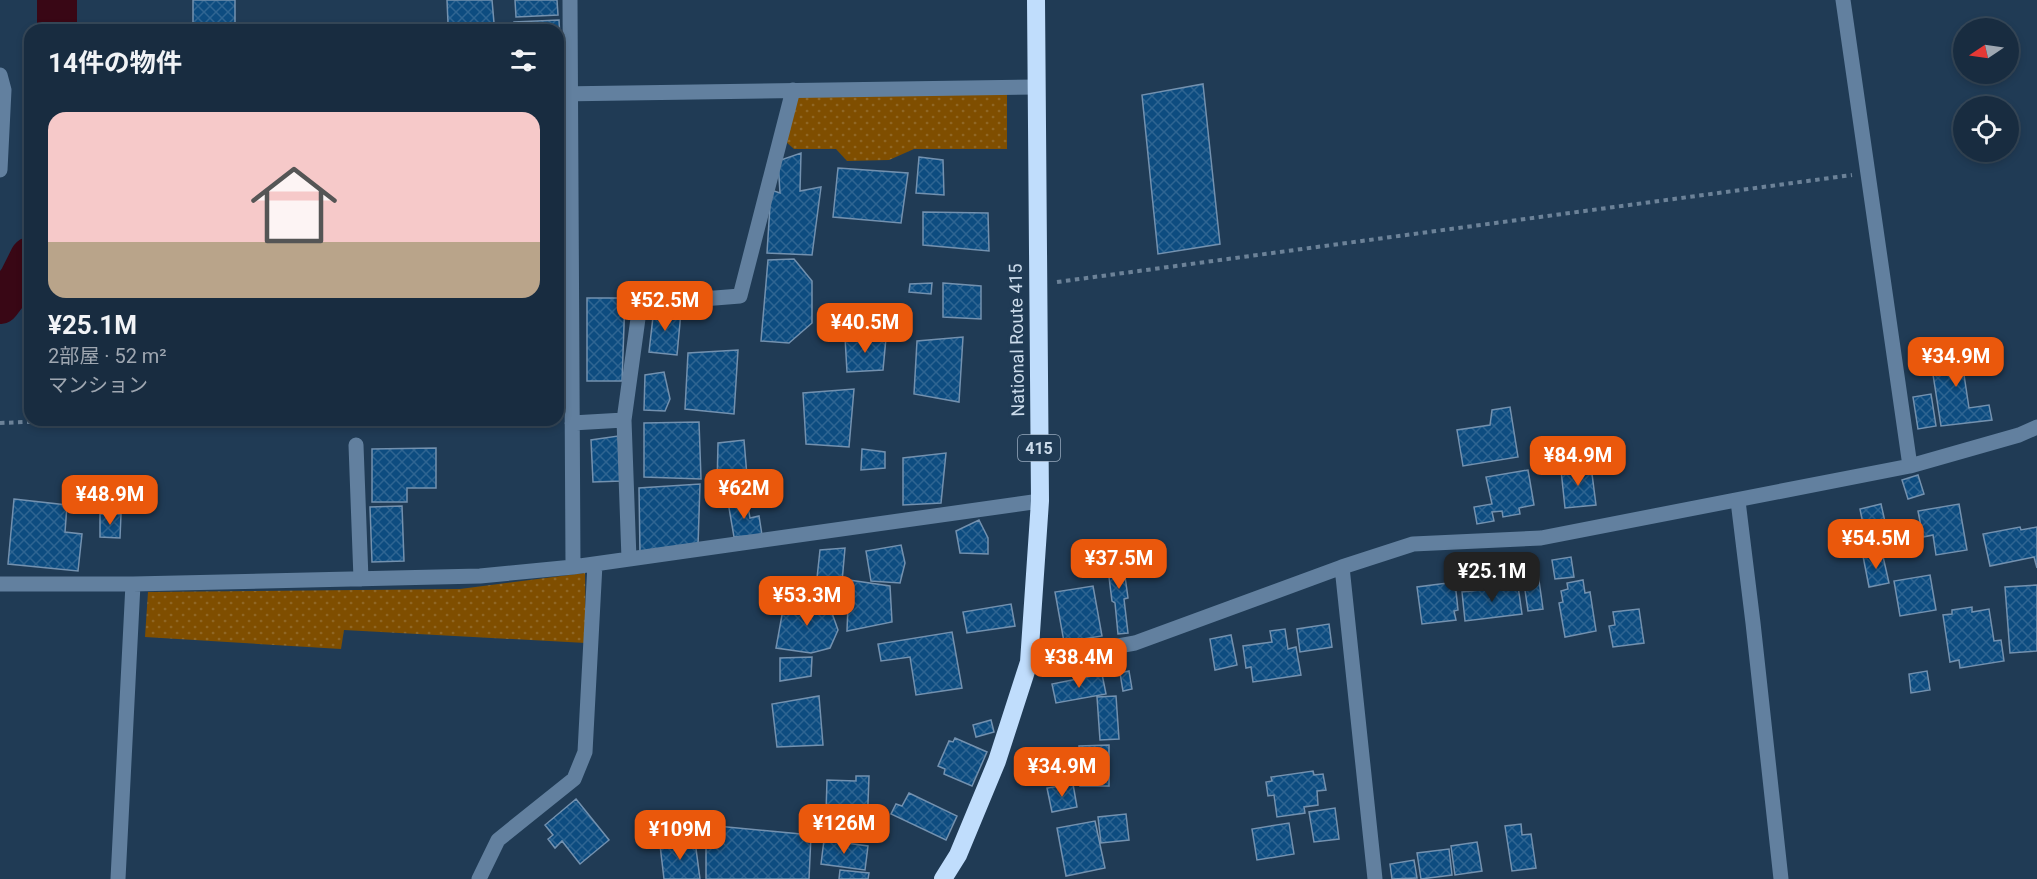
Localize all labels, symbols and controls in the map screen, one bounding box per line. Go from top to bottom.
north arrow [1953,18,2019,84]
map controls [1953,18,2019,162]
icon: filters [507,44,540,77]
text: 14件の物件 [48,48,182,78]
button: locate [1953,96,2019,162]
icon: home [240,151,348,259]
street label: National Route 415 [1005,263,1028,417]
pin: ¥52.5M [616,281,714,332]
text: ¥52.5M [631,288,699,312]
pin: ¥40.5M [816,303,914,354]
text: ¥25.1M [48,310,137,340]
text: ¥40.5M [831,310,899,334]
pin: ¥34.9M [1907,337,2005,388]
text: 2部屋 · 52 m² [48,344,167,368]
text: ¥34.9M [1922,344,1990,368]
text: マンション [48,373,148,397]
road number: 415 [1018,435,1060,461]
pin: ¥84.9M [1529,436,1627,487]
text: ¥84.9M [1544,443,1612,467]
pin: ¥62M [708,469,780,520]
pin: ¥48.9M [61,475,159,526]
text: ¥62M [718,476,770,500]
text: ¥48.9M [76,482,144,506]
pin: ¥54.5M [1827,519,1925,570]
text: ¥54.5M [1842,526,1910,550]
pin: ¥37.5M [1070,539,1168,590]
text: ¥37.5M [1085,546,1153,570]
pin: ¥25.1M [1443,552,1541,603]
text: ¥25.1M [1458,559,1526,583]
pin: ¥53.3M [758,576,856,627]
text: ¥53.3M [773,583,841,607]
pin: ¥38.4M [1030,638,1128,689]
text: ¥38.4M [1045,645,1113,669]
pin: ¥34.9M [1013,747,1111,798]
text: ¥34.9M [1028,754,1096,778]
pin: ¥126M [802,804,886,855]
pin: ¥109M [638,810,722,861]
text: ¥126M [813,811,875,835]
text: ¥109M [649,817,711,841]

